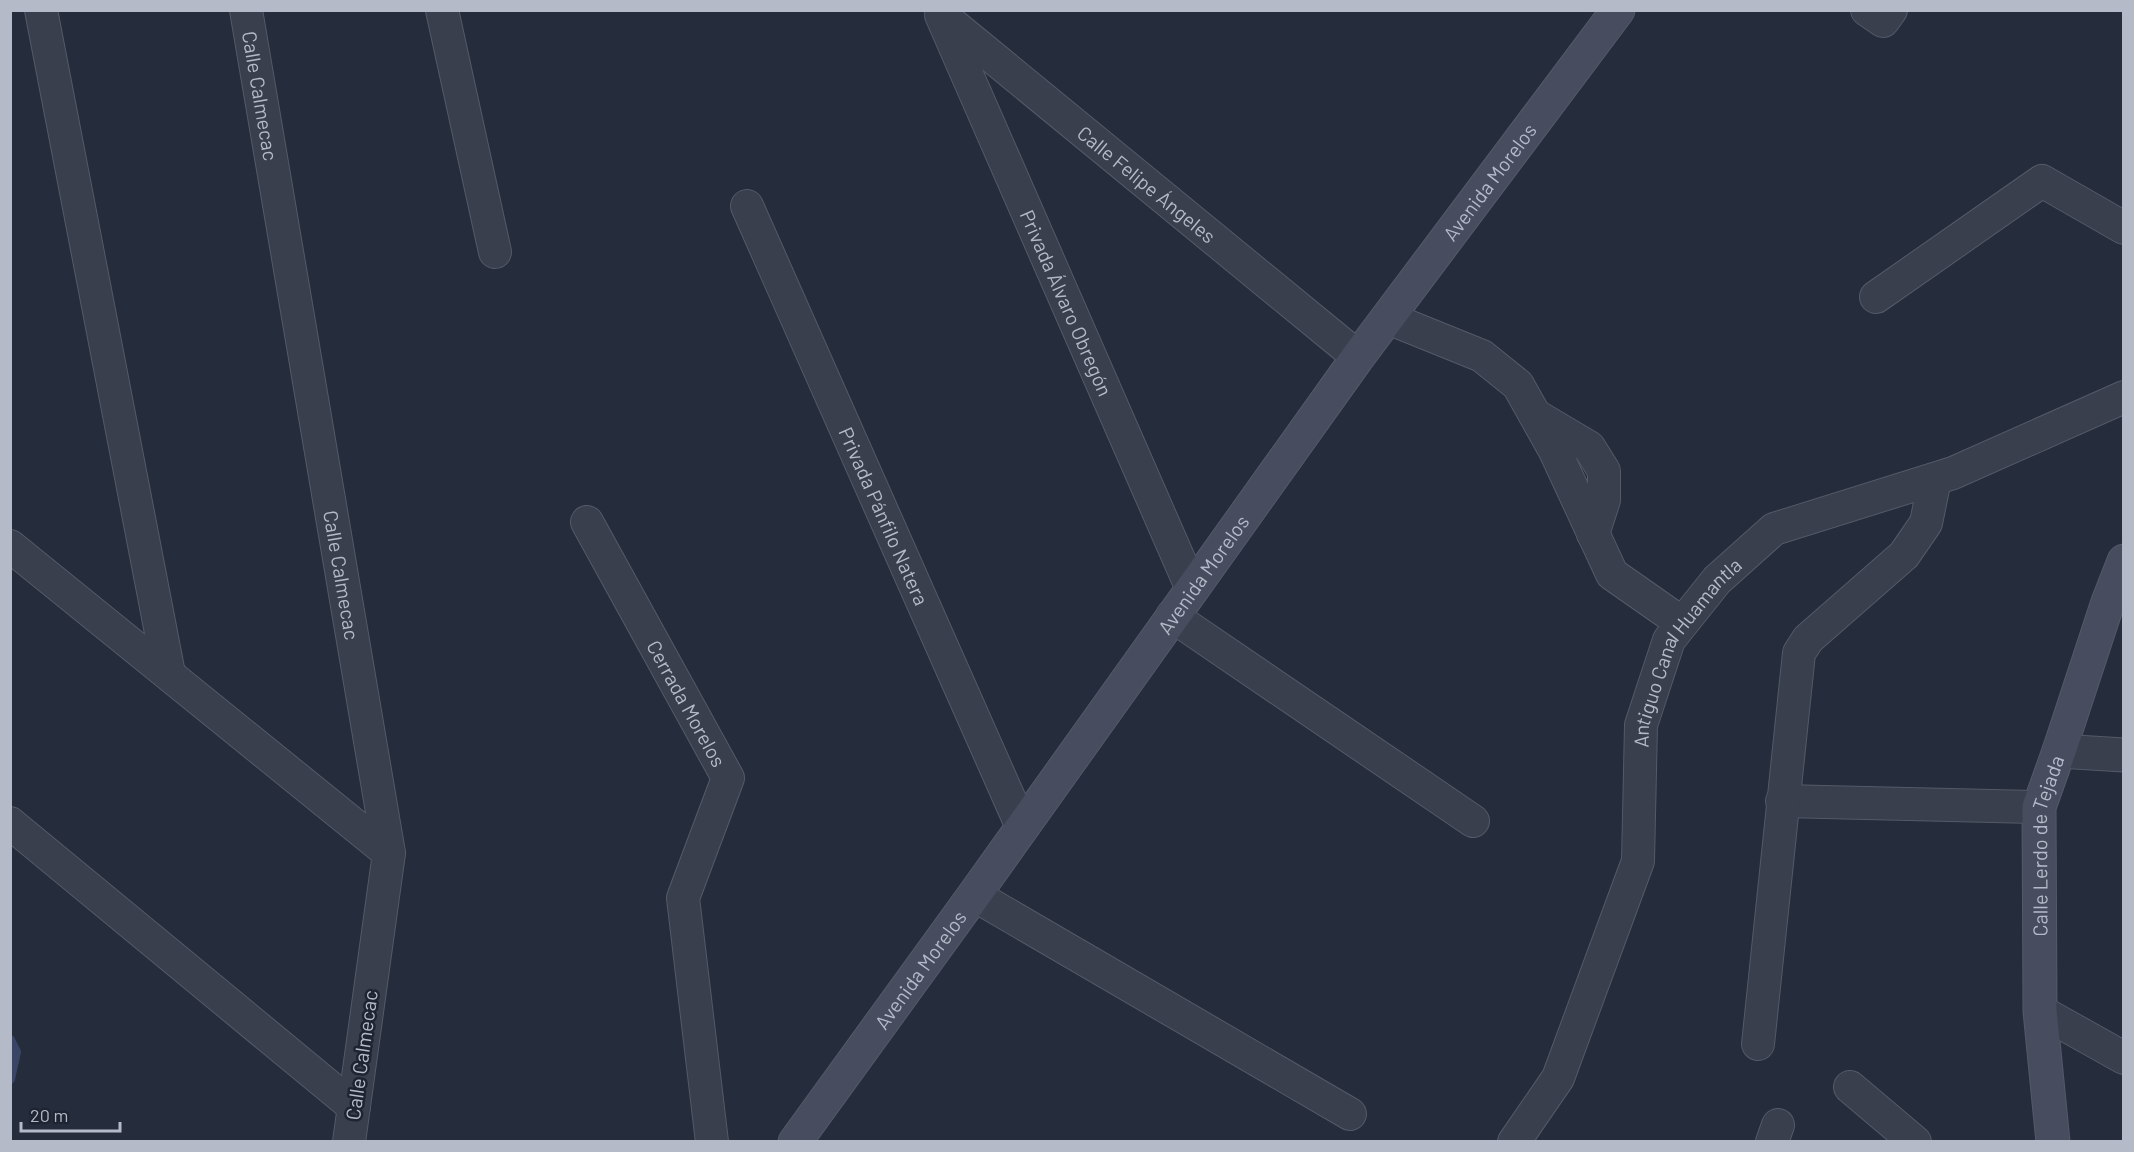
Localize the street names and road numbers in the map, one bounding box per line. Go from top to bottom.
street label: Calle Calmecac [238,29,283,162]
street label: Avenida Morelos [1438,118,1541,245]
street label: Calle Felipe Ángeles [1073,120,1221,248]
street label: Privada Álvaro Obregón [1016,206,1118,399]
street label: Privada Pánfilo Natera [834,423,934,609]
street label: Calle Calmecac [319,508,365,642]
street label: Avenida Morelos [1152,510,1254,639]
street label: Antiguo Canal Huamantla [1629,552,1746,748]
street label: Cerrada Morelos [642,636,731,771]
street label: Calle Lerdo de Tejada [2027,752,2069,937]
street label: Avenida Morelos [869,906,971,1034]
street label: Calle Calmecac [340,988,382,1122]

